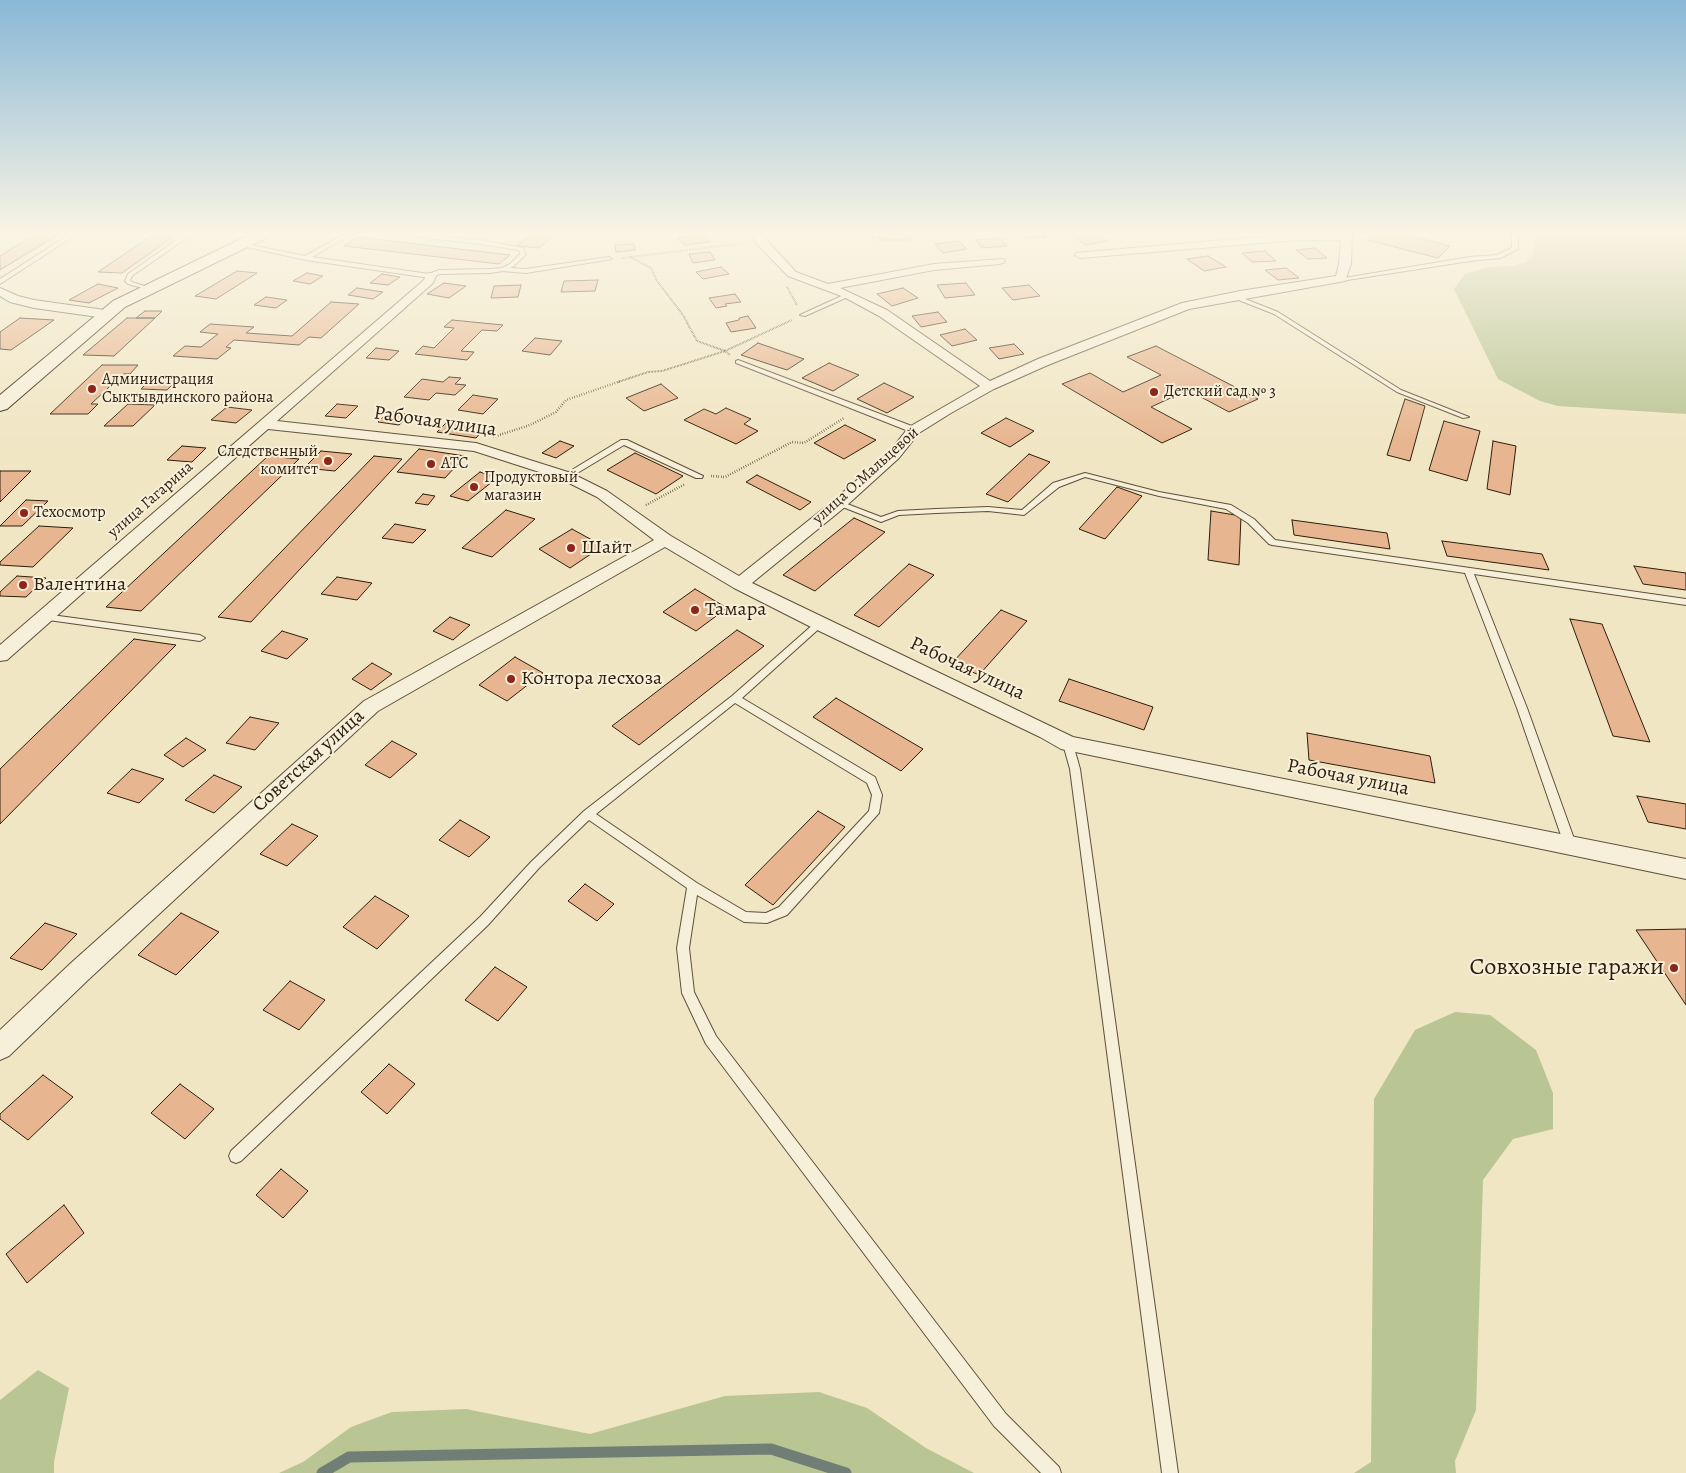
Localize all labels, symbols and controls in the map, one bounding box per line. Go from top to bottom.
place label: Администрация Сыктывдинского района [102,370,273,408]
place label: Детский сад № 3 [1164,382,1276,402]
marker: Администрация Сыктывдинского района [86,383,98,395]
marker: Детский сад № 3 [1148,386,1160,398]
street label: Рабочая улица [372,401,498,443]
street label: улица О.Мальцевой [809,423,923,529]
place label: Следственный комитет [217,442,318,480]
place label: АТС [441,454,469,474]
marker: Следственный комитет [322,455,334,467]
street label: улица Гагарина [104,458,198,542]
marker: АТС [425,458,437,470]
place label: Продуктовый магазин [484,468,578,506]
marker: Продуктовый магазин [468,481,480,493]
place label: Техосмотр [34,503,106,523]
marker: Техосмотр [18,507,30,519]
place label: Шайт [581,536,632,560]
marker: Шайт [565,542,577,554]
place label: Валентина [33,573,126,597]
marker: Валентина [17,579,29,591]
place label: Тамара [705,598,766,622]
marker: Тамара [689,604,701,616]
street label: Рабочая улица [906,632,1028,706]
place label: Контора лесхоза [521,667,662,691]
marker: Контора лесхоза [505,673,517,685]
street label: Советская улица [248,704,370,818]
street label: Рабочая улица [1285,754,1411,802]
place label: Совхозные гаражи [1470,954,1664,982]
marker: Совхозные гаражи [1668,962,1680,974]

